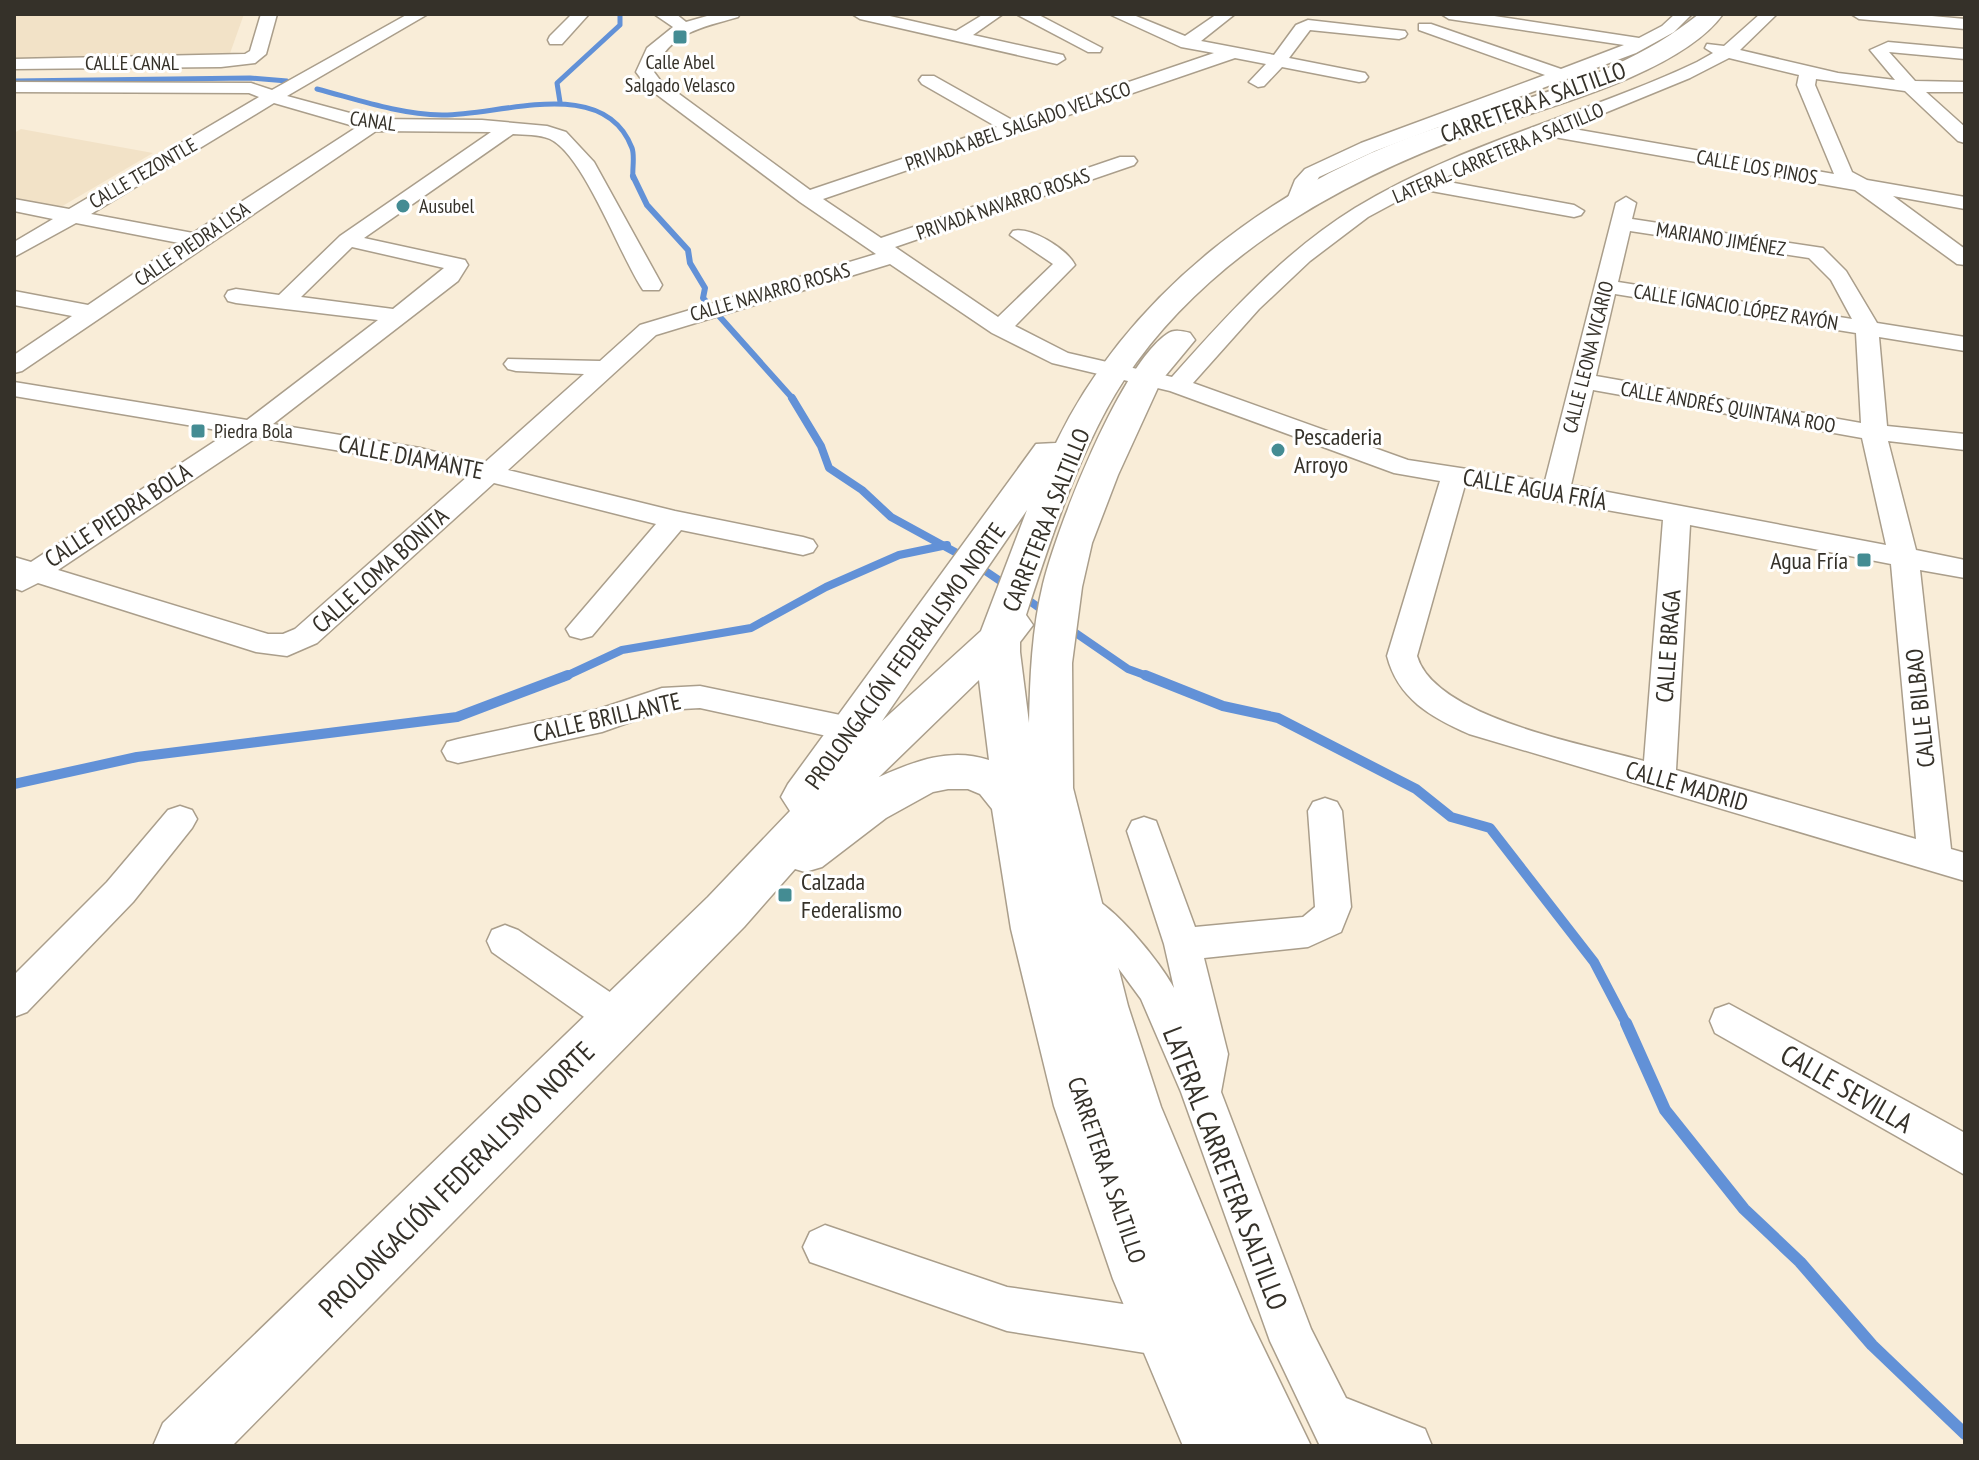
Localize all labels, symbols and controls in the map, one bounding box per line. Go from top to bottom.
marker: Calle Abel Salgado Velasco [671,28,689,46]
place label: Calle Abel Salgado Velasco [625,49,735,98]
street label: CALLE CANAL [85,50,180,76]
street label: CARRETERA A SALTILLO [1436,54,1630,150]
street label: PRIVADA ABEL SALGADO VELASCO [902,75,1134,177]
street label: LATERAL CARRETERA A SALTILLO [1388,97,1608,209]
street label: CANAL [348,105,399,137]
street label: CALLE TEZONTLE [84,132,202,214]
street label: CALLE LOS PINOS [1694,144,1820,190]
street label: PRIVADA NAVARRO ROSAS [913,162,1093,246]
place label: Ausubel [419,193,475,219]
street label: CALLE PIEDRA LISA [129,196,255,292]
marker: Ausubel [394,197,412,215]
street label: MARIANO JIMÉNEZ [1654,216,1788,262]
street label: CALLE NAVARRO ROSAS [687,257,853,327]
street label: CALLE LEONA VICARIO [1557,278,1619,436]
street label: CALLE IGNACIO LÓPEZ RAYÓN [1632,278,1840,336]
street label: CALLE ANDRÉS QUINTANA ROO [1619,375,1837,439]
place label: Piedra Bola [214,418,293,444]
place label: Pescaderia Arroyo [1294,421,1382,480]
marker: Piedra Bola [189,422,207,440]
street label: CARRETERA A SALTILLO [995,424,1097,616]
street label: CALLE DIAMANTE [336,428,486,486]
marker: Pescaderia Arroyo [1269,441,1287,459]
street label: CALLE PIEDRA BOLA [39,456,198,574]
street label: CALLE AGUA FRÍA [1461,461,1610,517]
street label: CALLE LOMA BONITA [305,500,455,640]
street label: PROLONGACIÓN FEDERALISMO NORTE [798,517,1012,795]
place label: Agua Fría [1770,545,1848,576]
marker: Agua Fría [1855,551,1873,569]
street label: CALLE BRAGA [1649,588,1687,704]
street label: CALLE BILBAO [1898,647,1942,769]
street label: CALLE BRILLANTE [530,685,684,749]
street label: CALLE MADRID [1622,754,1752,818]
place label: Calzada Federalismo [801,866,902,925]
marker: Calzada Federalismo [776,886,794,904]
street label: LATERAL CARRETERA SALTILLO [1155,1021,1297,1315]
street label: PROLONGACIÓN FEDERALISMO NORTE [310,1033,602,1325]
street label: CALLE SEVILLA [1774,1035,1920,1141]
street label: CARRETERA A SALTILLO [1061,1073,1153,1267]

